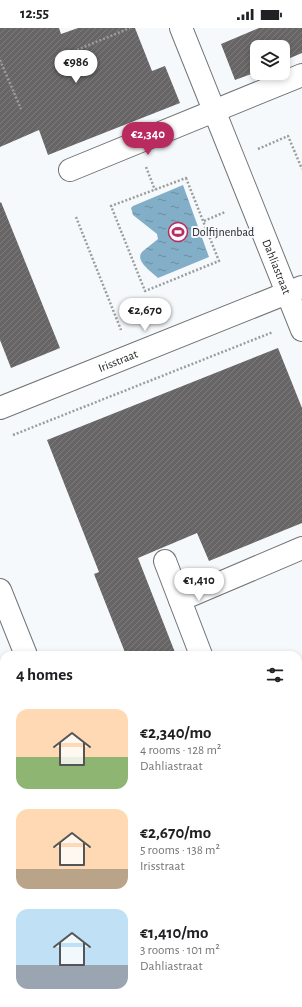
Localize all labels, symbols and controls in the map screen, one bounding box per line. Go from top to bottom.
text: 12:55 [20,6,49,21]
map controls [250,40,290,80]
button: layers [250,40,290,80]
pin: €986 [52,50,100,84]
text: €986 [63,56,89,69]
pin: €2,340 [115,122,181,156]
text: €2,340 [131,128,165,141]
sports icon: Dolfijnenbad [167,221,189,243]
place label: Dolfijnenbad [192,226,254,239]
street label: Dahliastraat [260,237,293,296]
pin: €2,670 [112,298,178,332]
text: €2,670 [128,304,162,317]
street label: Irisstraat [96,347,139,374]
pin: €1,410 [166,568,232,602]
text: €1,410 [183,574,215,587]
icon: filters [264,664,286,686]
text: 4 homes [16,666,73,683]
text: €2,340/mo [140,724,212,741]
icon: home [48,725,96,773]
text: 4 rooms · 128 m² [140,744,221,757]
text: Dahliastraat [140,760,203,773]
text: €2,670/mo [140,824,211,841]
icon: home [48,825,96,873]
text: 5 rooms · 138 m² [140,844,220,857]
text: Irisstraat [140,860,185,873]
text: €1,410/mo [140,924,208,941]
icon: home [48,925,96,973]
text: 3 rooms · 101 m² [140,944,220,957]
text: Dahliastraat [140,960,203,973]

